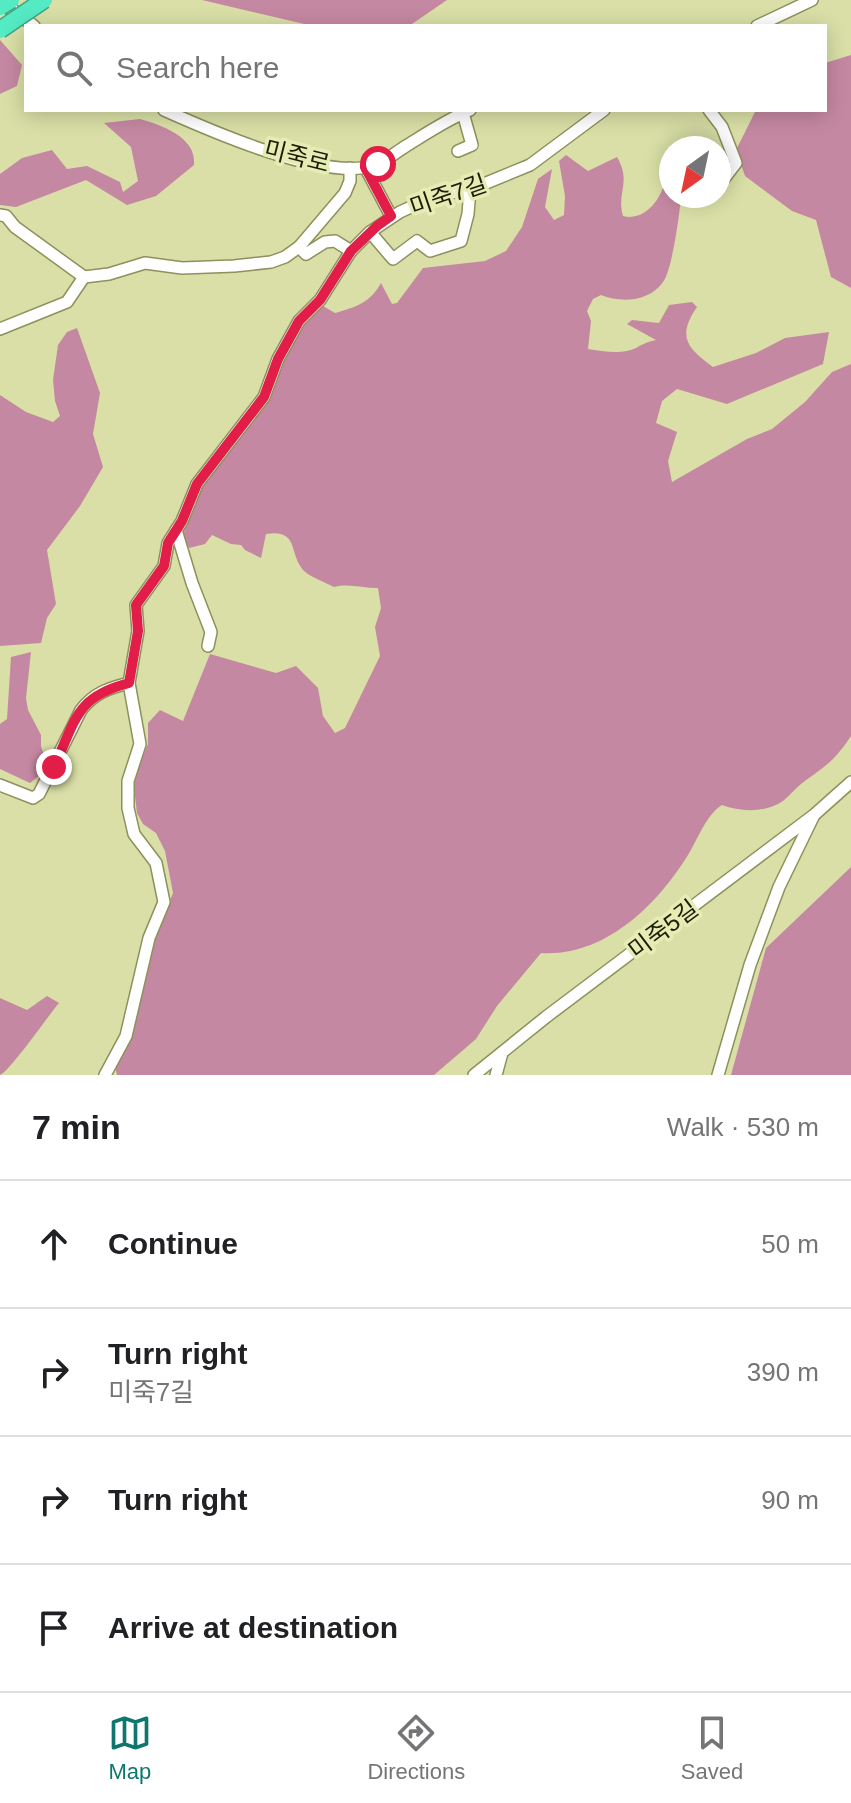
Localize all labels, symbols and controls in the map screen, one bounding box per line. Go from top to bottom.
search box [24,24,827,112]
icon: search [52,46,96,90]
text: Search here [116,51,279,84]
street label: 미죽로 [262,135,332,177]
north arrow [659,136,731,208]
route start [360,146,396,182]
street label: 미죽7길 [406,169,490,221]
route end [36,749,72,785]
street label: 미죽5길 [623,894,703,964]
text: 7 min [32,1108,121,1146]
text: Walk · 530 m [667,1112,819,1142]
icon: ahead [32,1222,76,1266]
text: Continue [108,1227,238,1260]
text: 50 m [761,1229,819,1259]
text: Turn right [108,1337,247,1370]
icon: right [32,1350,76,1394]
text: 390 m [747,1357,819,1387]
text: 미죽7길 [108,1377,194,1407]
icon: right [32,1478,76,1522]
text: Turn right [108,1483,247,1516]
text: 90 m [761,1485,819,1515]
icon: arrive [32,1606,76,1650]
text: Arrive at destination [108,1611,398,1644]
tab: Map [108,1711,152,1785]
tab: Directions [367,1711,465,1785]
tab: Saved [681,1711,743,1785]

